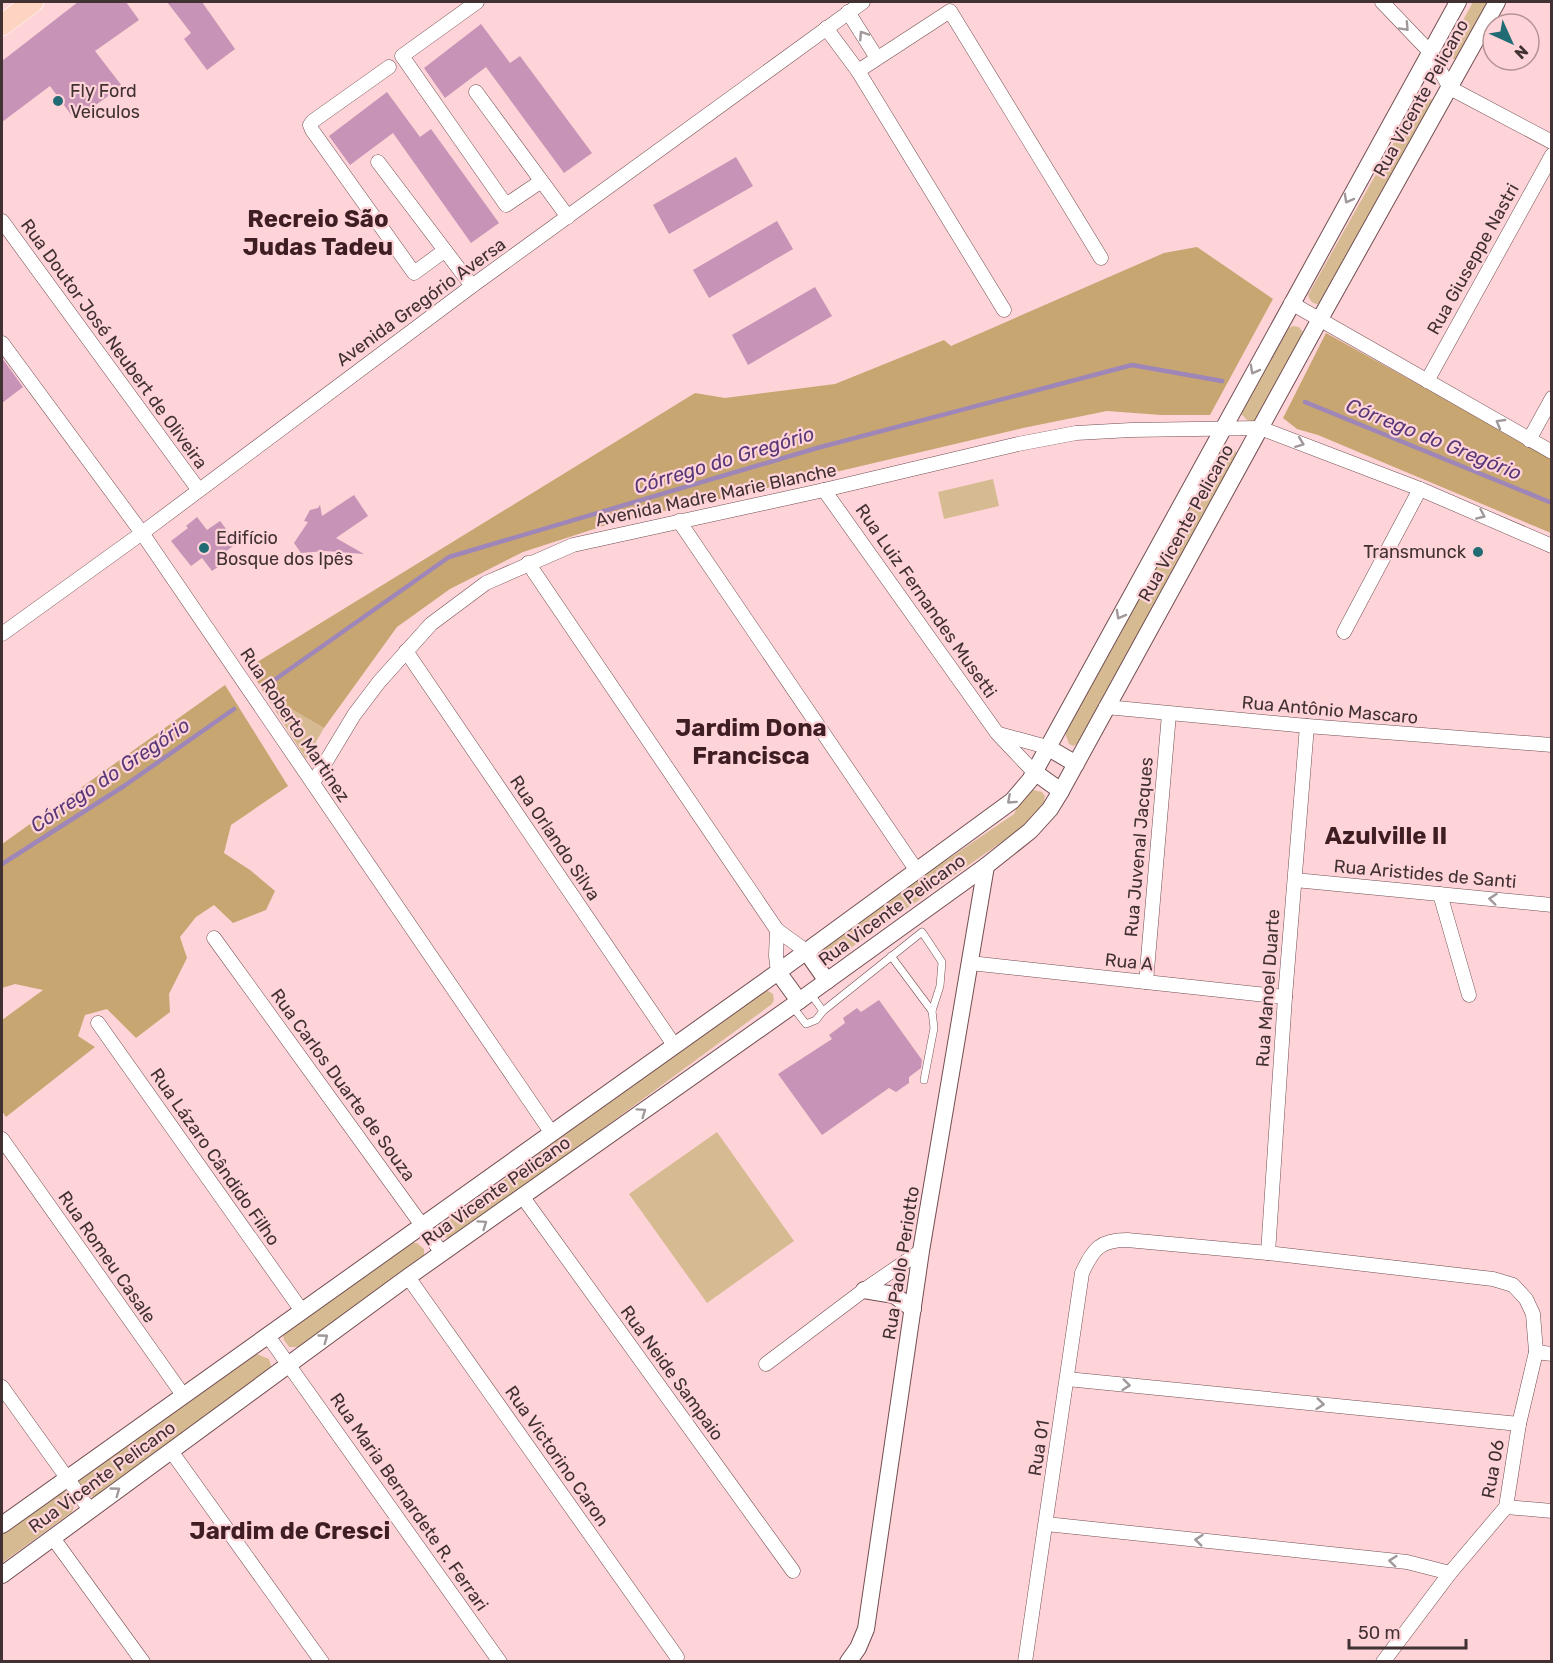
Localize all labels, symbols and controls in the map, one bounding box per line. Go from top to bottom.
north arrow [1481,12,1541,72]
street label: Rua Vicente Pelicano [1369,16,1473,180]
one-way arrow [1398,19,1409,30]
one-way arrow [858,31,870,41]
text: N [1510,41,1532,63]
place label: Fly Ford Veiculos [70,80,140,123]
marker: Fly Ford Veiculos [51,94,65,108]
street label: Rua Giuseppe Nastri [1422,180,1524,338]
one-way arrow [1344,193,1355,204]
district label: Recreio São Judas Tadeu [243,205,393,261]
street label: Rua Doutor José Neubert de Oliveira [16,215,212,473]
street label: Avenida Gregório Aversa [332,233,510,371]
one-way arrow [1250,364,1261,375]
water label: Córrego do Gregório [1343,393,1525,485]
one-way arrow [1496,419,1506,430]
water label: Córrego do Gregório [631,421,817,499]
one-way arrow [1294,436,1305,449]
street label: Rua Vicente Pelicano [1134,441,1238,605]
street label: Avenida Madre Marie Blanche [594,459,838,531]
street label: Rua Luiz Fernandes Musetti [851,500,1001,702]
one-way arrow [1475,508,1486,520]
place label: Edifício Bosque dos Ipês [216,527,353,570]
marker: Edifício Bosque dos Ipês [197,541,211,555]
place label: Transmunck [1363,541,1467,563]
marker: Transmunck [1471,545,1485,559]
one-way arrow [1116,609,1127,619]
street label: Rua Roberto Martinez [235,644,355,806]
street label: Rua Antônio Mascaro [1241,691,1419,729]
water label: Córrego do Gregório [26,713,194,837]
district label: Jardim Dona Francisca [675,714,827,770]
street label: Rua Juvenal Jacques [1120,756,1158,938]
street label: Rua Orlando Silva [505,771,605,905]
one-way arrow [1007,793,1018,804]
district label: Azulville II [1325,822,1447,850]
street label: Rua Vicente Pelicano [814,849,970,971]
street label: Rua Aristides de Santi [1333,855,1517,893]
one-way arrow [1489,893,1498,906]
street label: Rua Manoel Duarte [1252,908,1284,1068]
street label: Rua A [1104,949,1154,975]
street label: Rua Carlos Duarte de Souza [266,985,420,1185]
street label: Rua Lázaro Cândido Filho [145,1064,285,1250]
one-way arrow [635,1108,646,1119]
street label: Rua Vicente Pelicano [418,1131,574,1251]
street label: Rua Paolo Periotto [878,1185,924,1341]
street label: Rua Romeu Casale [53,1187,161,1327]
one-way arrow [476,1220,487,1231]
street label: Rua Neide Sampaio [616,1301,728,1445]
one-way arrow [318,1334,329,1345]
one-way arrow [1121,1378,1130,1391]
street label: Rua Victorino Caron [500,1381,614,1531]
street label: Rua Maria Bernardete R. Ferrari [325,1389,493,1615]
one-way arrow [1315,1397,1324,1410]
street label: Rua Vicente Pelicano [24,1416,180,1538]
street label: Rua 01 [1024,1419,1054,1477]
street label: Rua 06 [1477,1438,1509,1500]
one-way arrow [110,1487,121,1498]
district label: Jardim de Cresci [190,1517,390,1545]
one-way arrow [1194,1534,1204,1547]
one-way arrow [1388,1555,1398,1568]
scale bar [1349,1612,1466,1650]
text: 50 m [1358,1622,1401,1644]

